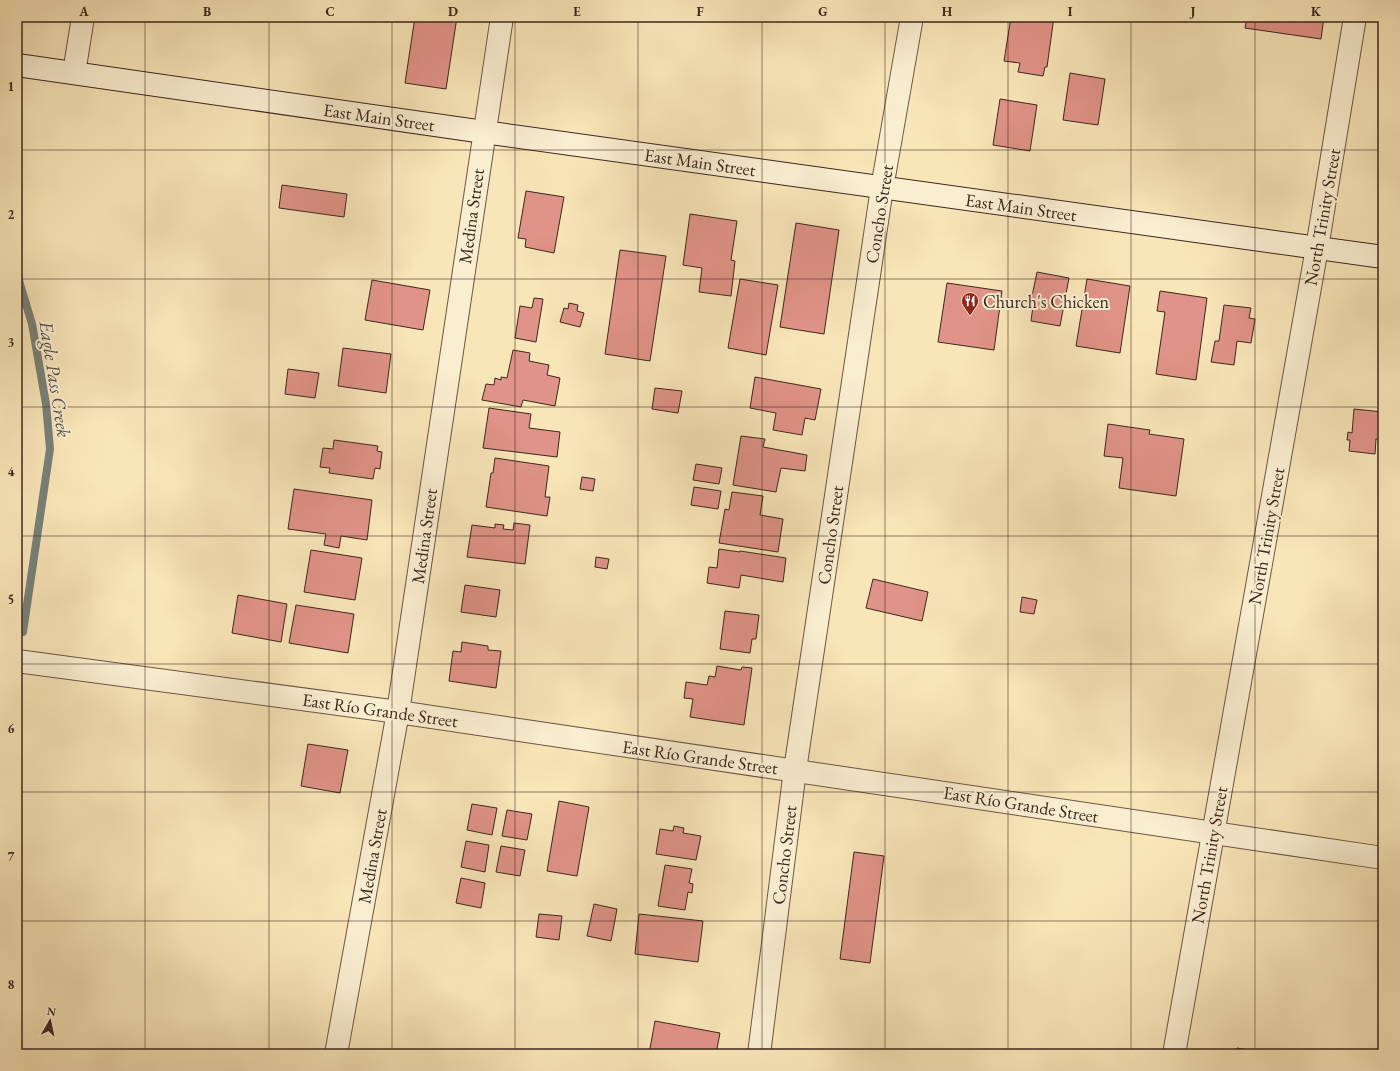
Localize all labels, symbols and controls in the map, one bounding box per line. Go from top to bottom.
text: A [78,3,89,20]
text: B [203,3,211,20]
text: C [325,3,335,20]
text: D [448,3,458,20]
text: E [573,3,581,20]
text: F [696,3,704,20]
text: G [818,3,828,20]
text: H [942,3,953,20]
text: I [1068,3,1073,20]
text: J [1189,3,1196,20]
text: K [1311,3,1322,20]
text: 1 [8,78,15,95]
street label: East Main Street [322,98,436,136]
street label: East Main Street [643,143,757,181]
street label: North Trinity Street [1299,146,1345,287]
street label: Concho Street [860,163,898,265]
street label: Medina Street [453,167,489,265]
street label: East Main Street [964,188,1078,226]
text: 2 [8,206,15,223]
place label: Church's Chicken [983,290,1109,313]
restaurant icon: Church's Chicken [960,291,980,316]
water label: Eagle Pass Creek [33,318,77,439]
text: 3 [8,334,15,351]
text: 4 [8,463,15,480]
street label: North Trinity Street [1243,465,1289,606]
street label: Concho Street [812,484,848,586]
street label: Medina Street [406,487,442,585]
text: 5 [8,591,14,608]
street label: East Río Grande Street [301,688,460,732]
text: 6 [8,720,15,737]
street label: East Río Grande Street [621,735,780,779]
street label: East Río Grande Street [942,780,1101,828]
street label: North Trinity Street [1186,784,1232,925]
street label: Concho Street [767,804,802,906]
street label: Medina Street [352,806,392,905]
text: 7 [8,848,15,865]
text: 8 [8,976,15,993]
north arrow [30,1001,70,1041]
text: N [46,1004,57,1019]

